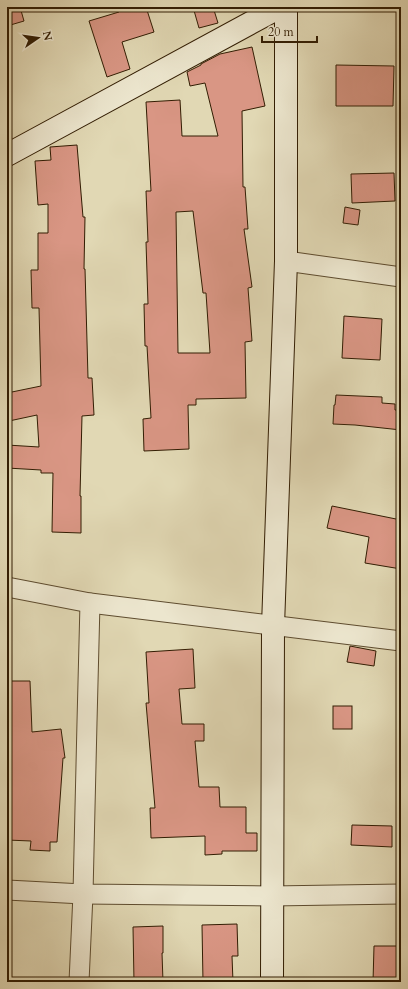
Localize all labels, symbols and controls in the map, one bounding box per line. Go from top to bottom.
north arrow [18,18,58,58]
scale bar [262,18,317,44]
text: 20 m [268,24,295,40]
text: N [39,30,56,43]

